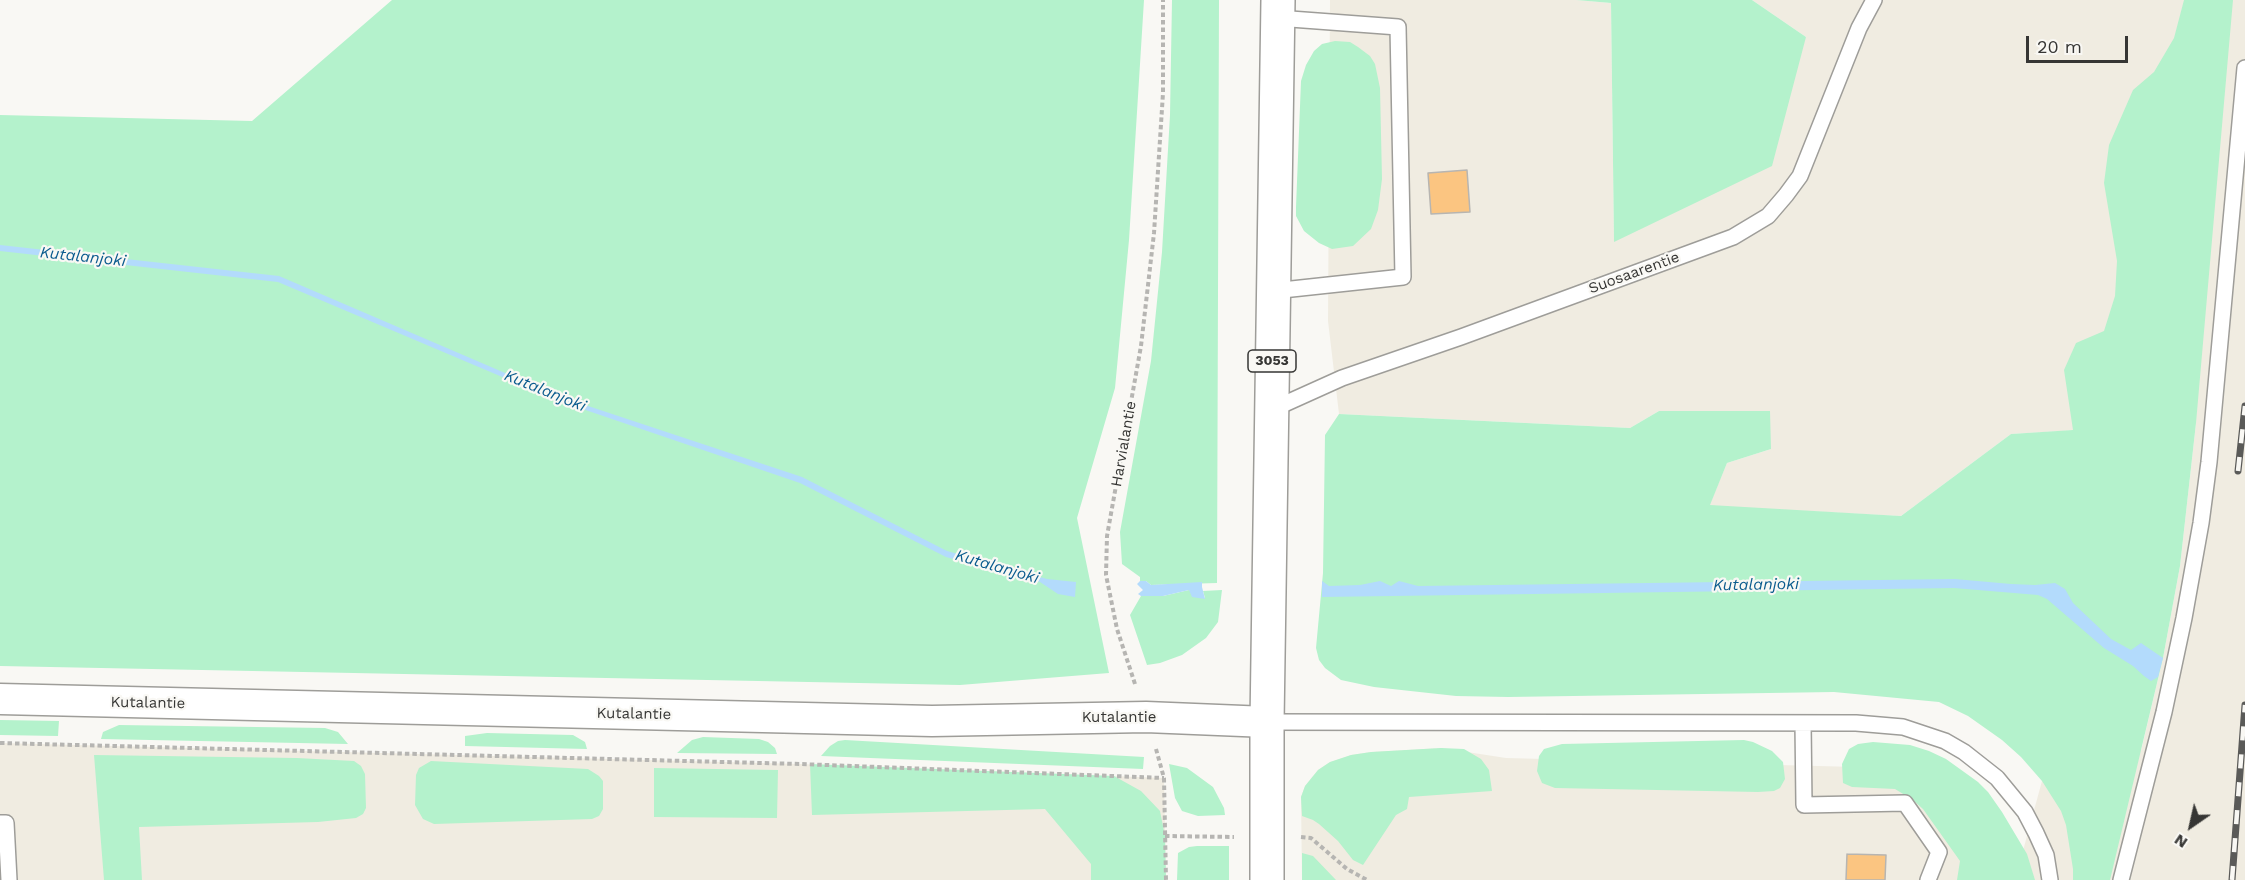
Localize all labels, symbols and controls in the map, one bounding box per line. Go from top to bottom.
scale bar [2029,24,2131,62]
text: 20 m [2037,36,2082,57]
water label: Kutalanjoki [39,243,127,271]
street label: Suosaarentie [1586,248,1682,298]
road number: 3053 [1248,350,1296,372]
water label: Kutalanjoki [501,366,589,416]
street label: Harvialantie [1108,400,1140,488]
water label: Kutalanjoki [953,546,1041,588]
water label: Kutalanjoki [1713,575,1799,595]
street label: Kutalantie [111,693,185,713]
street label: Kutalantie [597,704,671,724]
street label: Kutalantie [1082,709,1156,727]
north arrow [2161,796,2221,856]
text: N [2170,830,2191,853]

